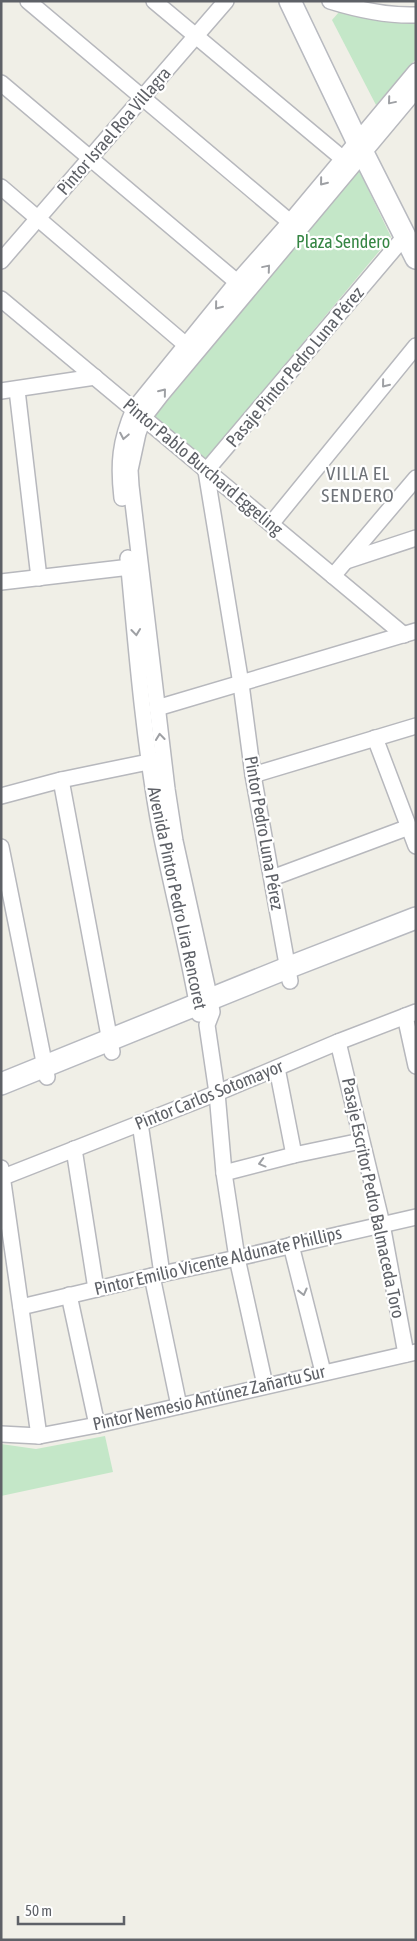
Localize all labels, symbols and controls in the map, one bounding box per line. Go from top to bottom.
street label: Pintor Israel Roa Villagra [52,62,175,199]
one-way arrow [388,95,396,104]
one-way arrow [320,176,329,185]
park label: Plaza Sendero [296,231,390,252]
one-way arrow [261,264,270,273]
street label: Pasaje Pintor Pedro Luna Pérez [222,282,368,451]
one-way arrow [215,300,224,309]
one-way arrow [382,378,390,387]
one-way arrow [157,389,166,398]
street label: Pintor Pablo Burchard Eggeling [119,394,288,540]
one-way arrow [120,432,130,441]
district label: VILLA EL SENDERO [321,462,395,506]
one-way arrow [130,629,141,637]
one-way arrow [155,733,166,741]
street label: Pintor Pedro Luna Pérez [241,754,288,912]
street label: Avenida Pintor Pedro Lira Rencoret [144,785,211,1011]
street label: Pintor Carlos Sotomayor [132,1055,287,1134]
street label: Pasaje Escritor Pedro Balmaceda Toro [338,1076,409,1320]
one-way arrow [258,1157,267,1168]
street label: Pintor Emilio Vicente Aldunate Phillips [92,1222,343,1299]
one-way arrow [297,1288,308,1297]
street label: Pintor Nemesio Antúnez Zañartu Sur [91,1360,328,1434]
scale bar [18,1894,124,1926]
text: 50 m [25,1902,52,1919]

